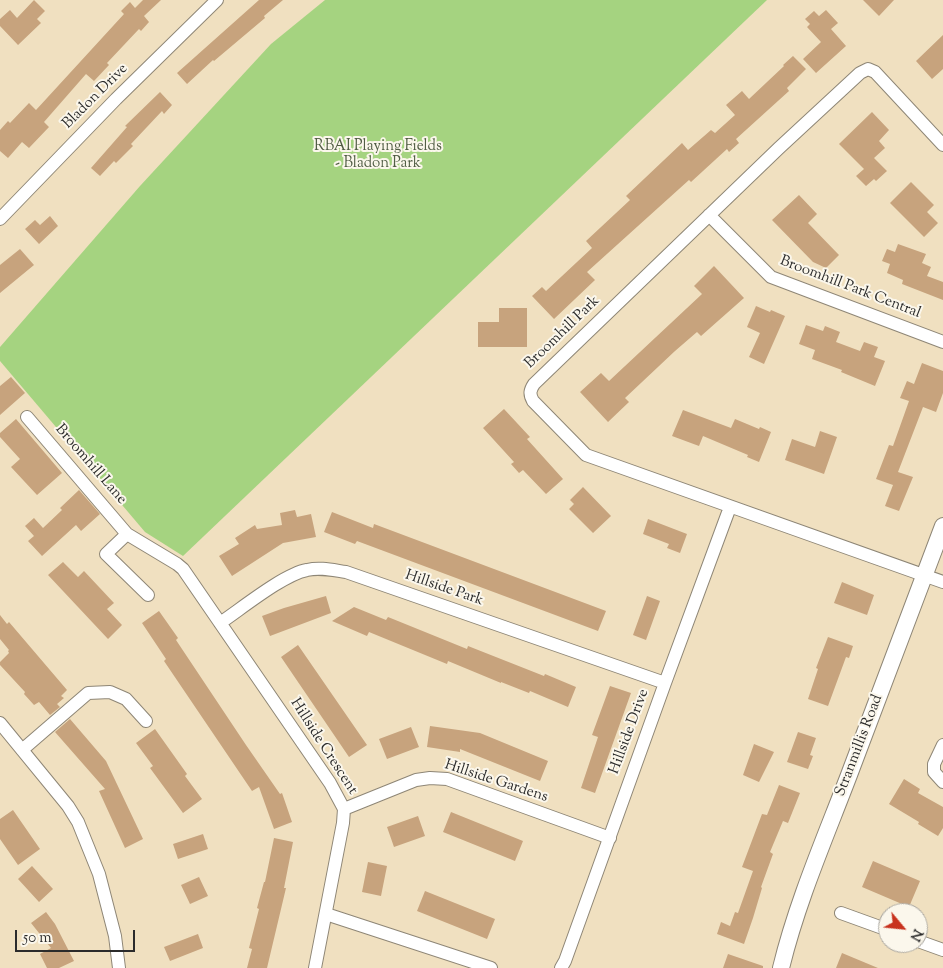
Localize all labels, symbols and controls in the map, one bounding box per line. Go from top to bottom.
street label: Bladon Drive [60,61,132,133]
park label: RBAI Playing Fields - Bladon Park [314,138,442,173]
street label: Broomhill Park Central [777,253,923,323]
street label: Broomhill Park [522,293,604,373]
street label: Broomhill Lane [50,421,130,509]
street label: Hillside Park [402,567,486,611]
street label: Hillside Drive [606,687,654,777]
street label: Stranmillis Road [832,693,888,799]
street label: Hillside Crescent [285,696,361,798]
street label: Hillside Gardens [442,757,550,807]
north arrow [878,903,928,953]
scale bar [18,920,138,952]
text: N [904,925,927,944]
text: 50 m [23,928,52,949]

